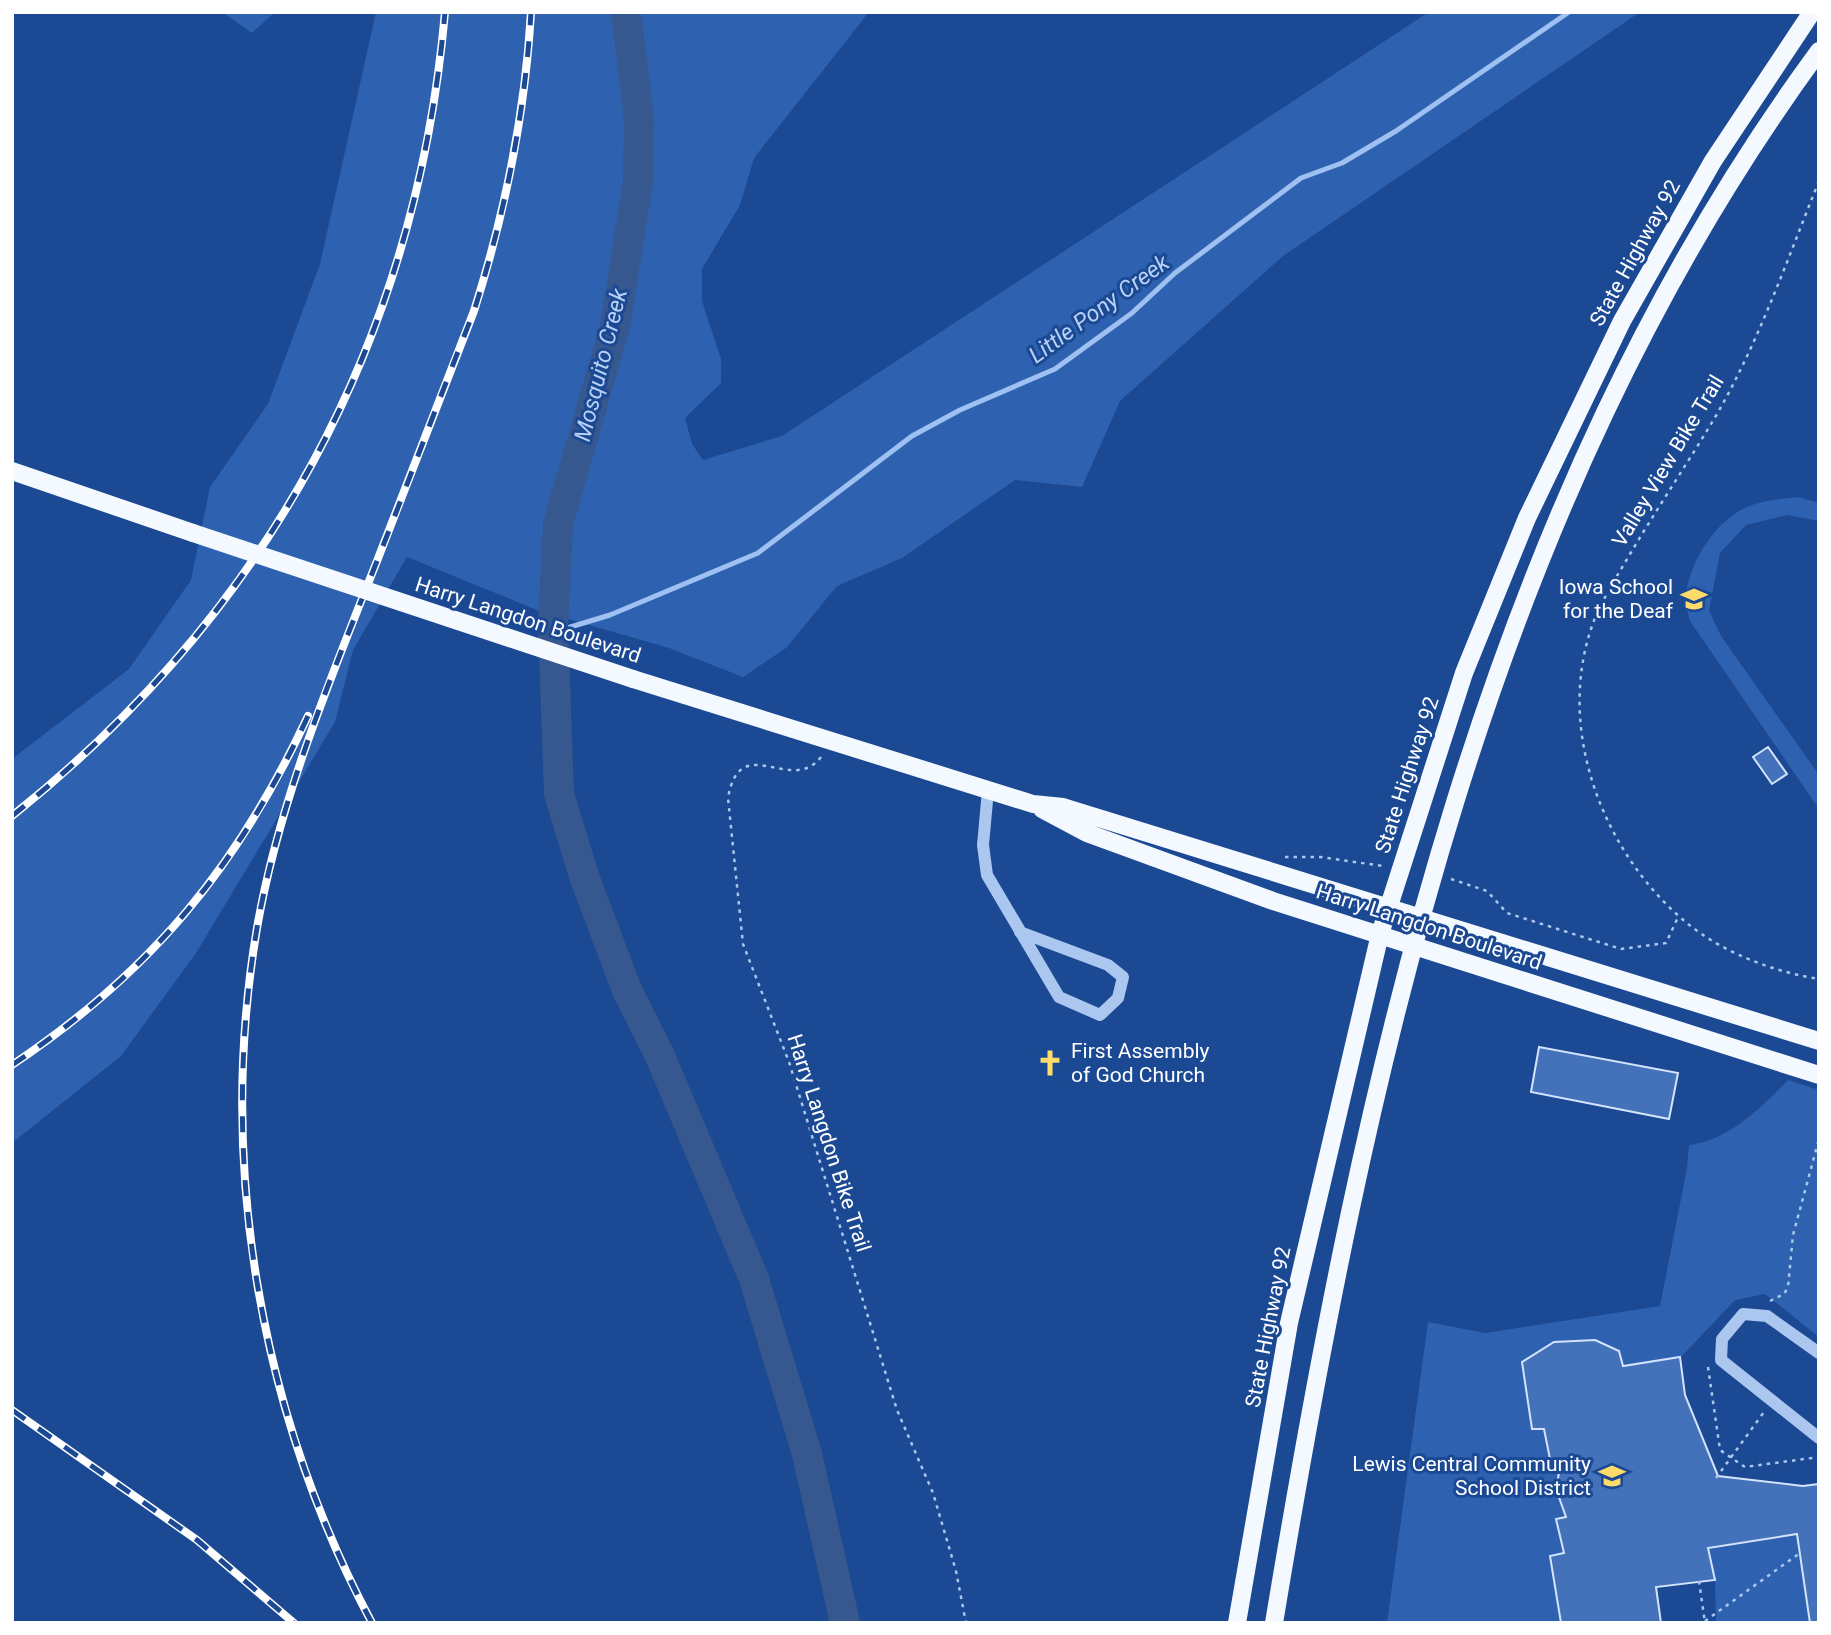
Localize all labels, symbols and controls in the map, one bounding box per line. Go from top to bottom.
street label: State Highway 92 [1585,176,1685,330]
water label: Little Pony Creek [1024,249,1175,369]
water label: Mosquito Creek [569,285,633,444]
street label: Valley View Bike Trail [1607,371,1729,551]
street label: Harry Langdon Boulevard [412,572,644,668]
place label: Iowa School for the Deaf [1559,575,1674,623]
school or university icon: Iowa School for the Deaf [1679,584,1709,614]
street label: State Highway 92 [1370,693,1444,856]
street label: Harry Langdon Boulevard [1313,879,1545,975]
street label: Harry Langdon Bike Trail [782,1031,876,1255]
place label: First Assembly of God Church [1071,1039,1210,1087]
church icon: First Assembly of God Church [1035,1048,1065,1078]
street label: State Highway 92 [1241,1244,1295,1409]
place label: Lewis Central Community School District [1352,1452,1591,1500]
school or university icon: Lewis Central Community School District [1597,1461,1627,1491]

